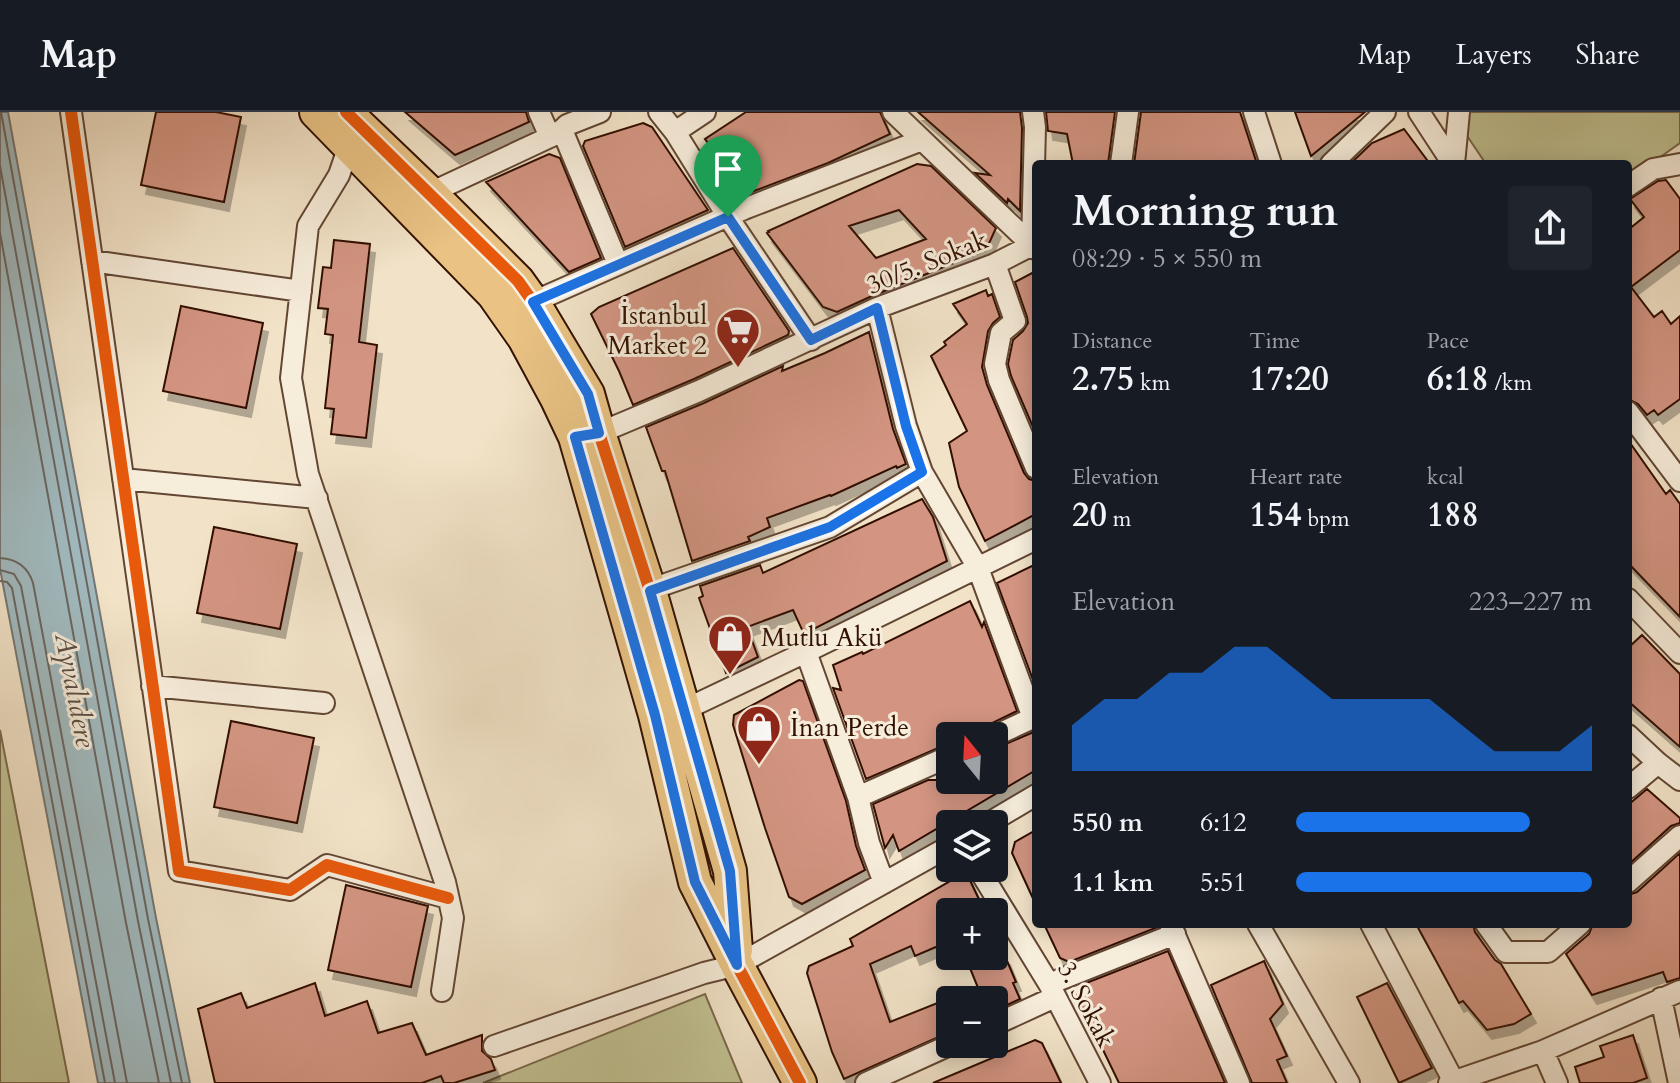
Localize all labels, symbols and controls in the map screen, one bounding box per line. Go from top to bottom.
text: Map [40,29,117,81]
text: Map [1358,36,1411,74]
text: Layers [1455,36,1532,74]
text: Share [1576,36,1640,74]
pin [694,135,762,217]
icon: arrive [706,147,750,191]
text: Morning run [1072,181,1338,241]
button: share [1508,186,1592,270]
street label: 30/5. Sokak [861,222,993,303]
text: 08:29 · 5 × 550 m [1072,241,1262,276]
place label: İstanbul Market 2 [608,298,707,363]
supermarket icon: İstanbul Market 2 [714,306,762,369]
text: Distance [1072,326,1152,356]
text: Time [1249,326,1300,356]
text: Pace [1427,326,1469,356]
text: 2.75 [1072,356,1134,402]
text: 17:20 [1249,356,1329,402]
text: 6:18 [1427,356,1489,402]
text: km [1134,368,1170,398]
text: /km [1489,368,1532,398]
text: Elevation [1072,462,1159,492]
text: Heart rate [1249,462,1343,492]
text: kcal [1427,462,1464,492]
text: 20 [1072,492,1107,538]
text: 154 [1249,492,1302,538]
text: 188 [1427,492,1479,538]
text: m [1107,504,1131,534]
text: bpm [1302,504,1350,534]
text: Elevation [1072,584,1175,619]
text: 223–227 m [1469,584,1592,619]
shop icon: Mutlu Akü [706,613,754,676]
place label: Mutlu Akü [761,620,883,655]
water label: Ayvalıdere [45,629,105,751]
shop icon: İnan Perde [735,703,783,766]
place label: İnan Perde [790,710,909,745]
north arrow [936,722,1008,794]
map controls [936,722,1008,1058]
text: 550 m [1072,805,1143,840]
text: 6:12 [1200,805,1247,840]
button: layers [936,810,1008,882]
text: 1.1 km [1072,865,1153,900]
text: 5:51 [1200,865,1247,900]
button: + [936,898,1008,970]
street label: 3. Sokak [1049,955,1124,1054]
button: − [936,986,1008,1058]

